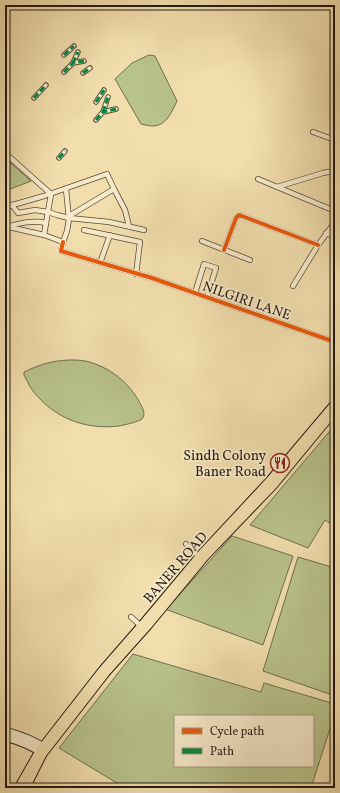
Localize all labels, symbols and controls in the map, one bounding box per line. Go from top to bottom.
street label: NILGIRI LANE [200,277,293,325]
place label: Sindh Colony Baner Road [183,447,266,482]
restaurant icon: Sindh Colony Baner Road [269,452,291,474]
street label: BANER ROAD [140,528,212,608]
legend [174,715,314,767]
text: Cycle path [210,724,265,740]
text: Path [210,744,234,760]

